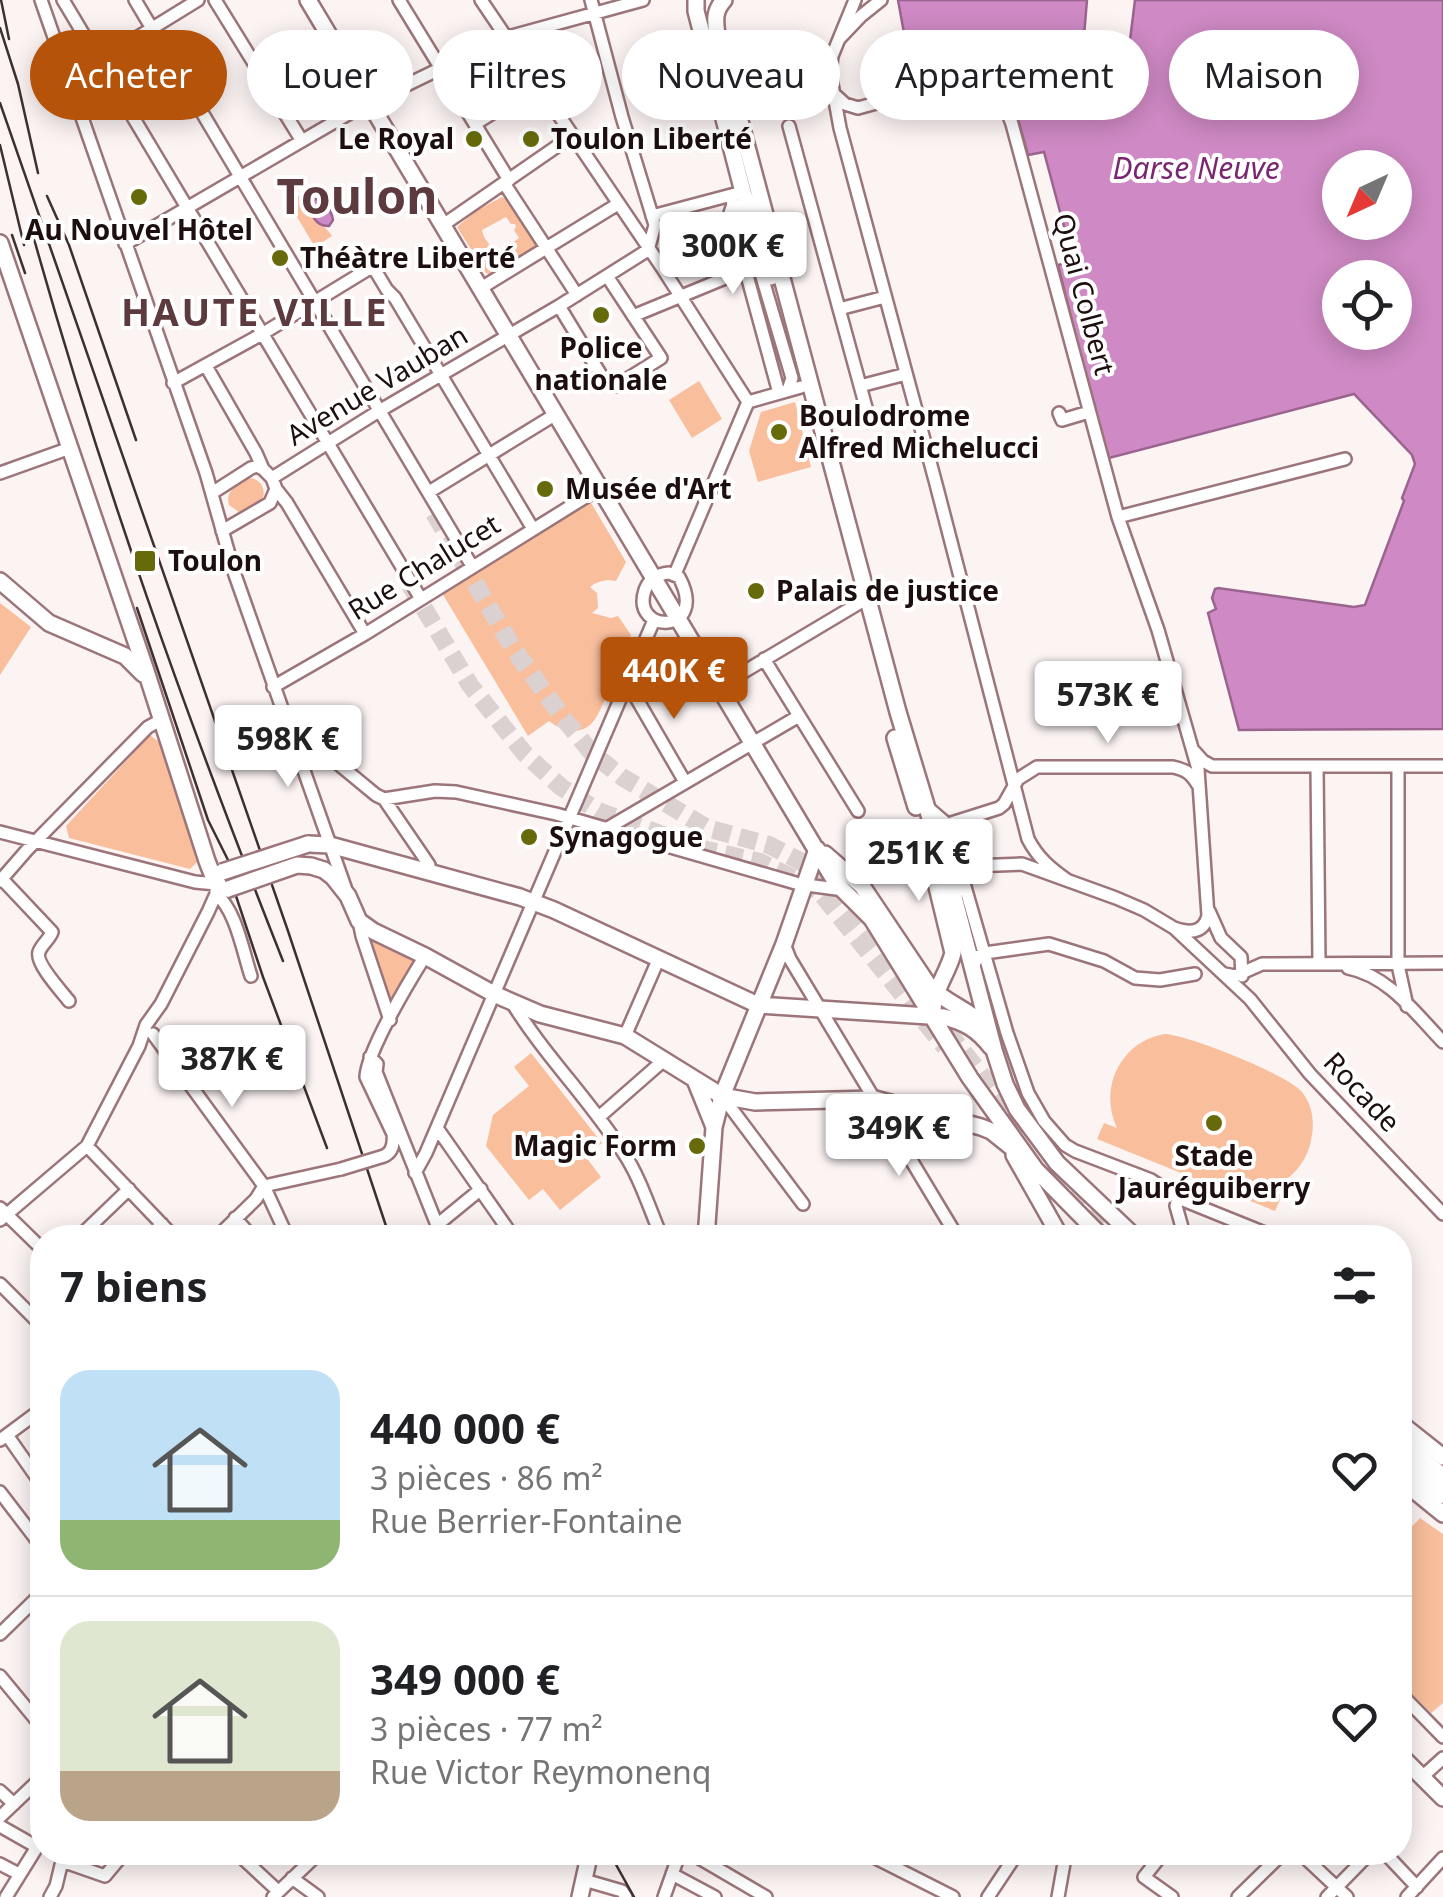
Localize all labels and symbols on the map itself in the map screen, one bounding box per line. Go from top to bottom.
place label: Le Royal [338,119,454,157]
place label: Toulon Liberté [551,119,752,157]
marker: Le Royal [463,128,485,150]
marker: Toulon Liberté [520,128,542,150]
water label: Darse Neuve [1112,147,1280,188]
north arrow [1322,150,1412,240]
district label: Toulon [276,163,438,228]
marker: Au Nouvel Hôtel [128,186,150,208]
street label: Quai Colbert [1045,209,1125,379]
place label: Au Nouvel Hôtel [25,210,253,248]
pin: 300K € [652,212,814,297]
place label: Théàtre Liberté [300,238,516,276]
marker: Théàtre Liberté [269,247,291,269]
district label: HAUTE VILLE [121,285,389,337]
marker: Police nationale [590,304,612,326]
street label: Avenue Vauban [279,315,474,453]
place label: Police nationale [534,328,668,398]
place label: Boulodrome Alfred Michelucci [799,396,1039,466]
marker: Boulodrome Alfred Michelucci [768,421,790,443]
place label: Musée d'Art [565,469,732,507]
marker: Musée d'Art [534,478,556,500]
street label: Rue Chalucet [340,504,507,628]
place label: Toulon [168,541,262,579]
marker: Toulon [132,548,158,574]
place label: Palais de justice [776,571,999,609]
marker: Palais de justice [745,580,767,602]
pin: 440K € [593,637,755,722]
pin: 573K € [1027,661,1189,746]
pin: 598K € [207,705,369,790]
place label: Synagogue [549,817,703,855]
pin: 251K € [838,819,1000,904]
marker: Synagogue [518,826,540,848]
pin: 387K € [151,1025,313,1110]
street label: Rocade [1316,1043,1410,1140]
pin: 349K € [818,1094,980,1179]
marker: Stade Jauréguiberry [1203,1112,1225,1134]
place label: Magic Form [513,1126,677,1164]
marker: Magic Form [686,1135,708,1157]
place label: Stade Jauréguiberry [1115,1136,1310,1206]

